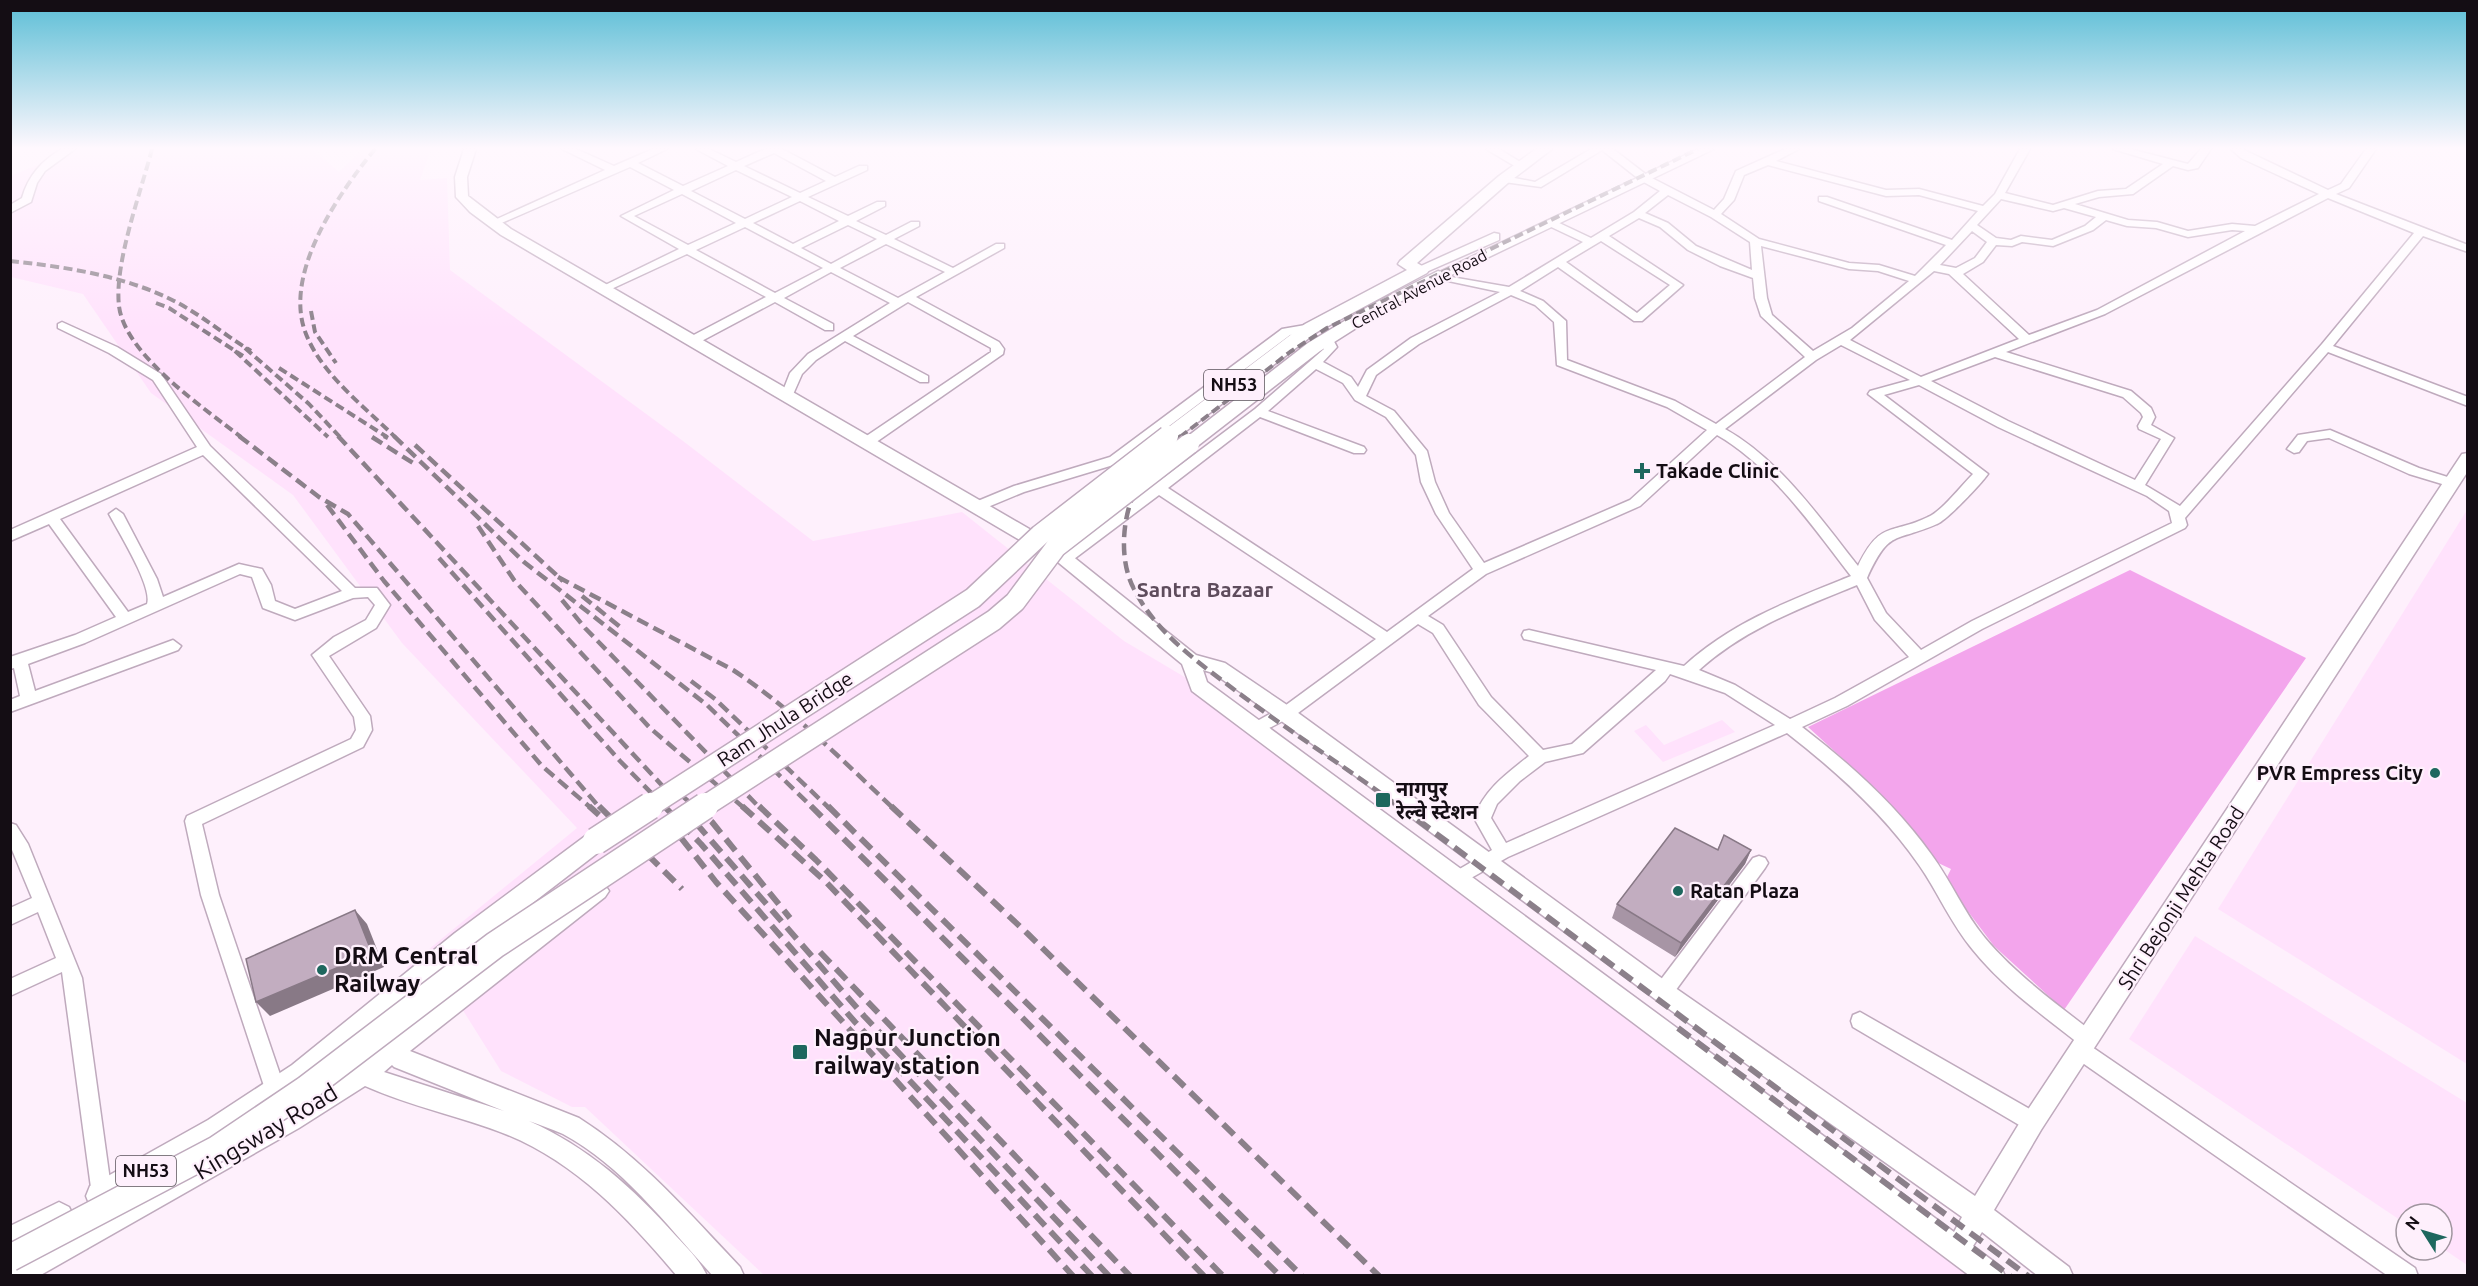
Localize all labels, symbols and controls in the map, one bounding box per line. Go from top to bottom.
street label: Central Avenue Road [1348,246,1490,332]
road number: NH53 [1204,370,1264,400]
place label: Takade Clinic [1656,459,1779,482]
marker: Takade Clinic [1633,462,1651,480]
district label: Santra Bazaar [1137,577,1274,601]
street label: Ram Jhula Bridge [713,666,857,771]
place label: PVR Empress City [2256,761,2423,784]
marker: PVR Empress City [2428,766,2442,780]
place label: नागपुर रेल्वे स्टेशन [1396,777,1479,823]
marker: नागपुर रेल्वे स्टेशन [1374,791,1392,809]
street label: Shri Bejonji Mehta Road [2113,802,2248,994]
place label: Ratan Plaza [1690,879,1799,902]
marker: Ratan Plaza [1671,884,1685,898]
place label: DRM Central Railway [334,942,478,997]
marker: DRM Central Railway [315,963,329,977]
place label: Nagpur Junction railway station [814,1024,1001,1079]
marker: Nagpur Junction railway station [791,1043,809,1061]
street label: Kingsway Road [189,1078,342,1185]
road number: NH53 [116,1156,176,1186]
north arrow [2394,1202,2454,1262]
text: N [2401,1213,2423,1233]

